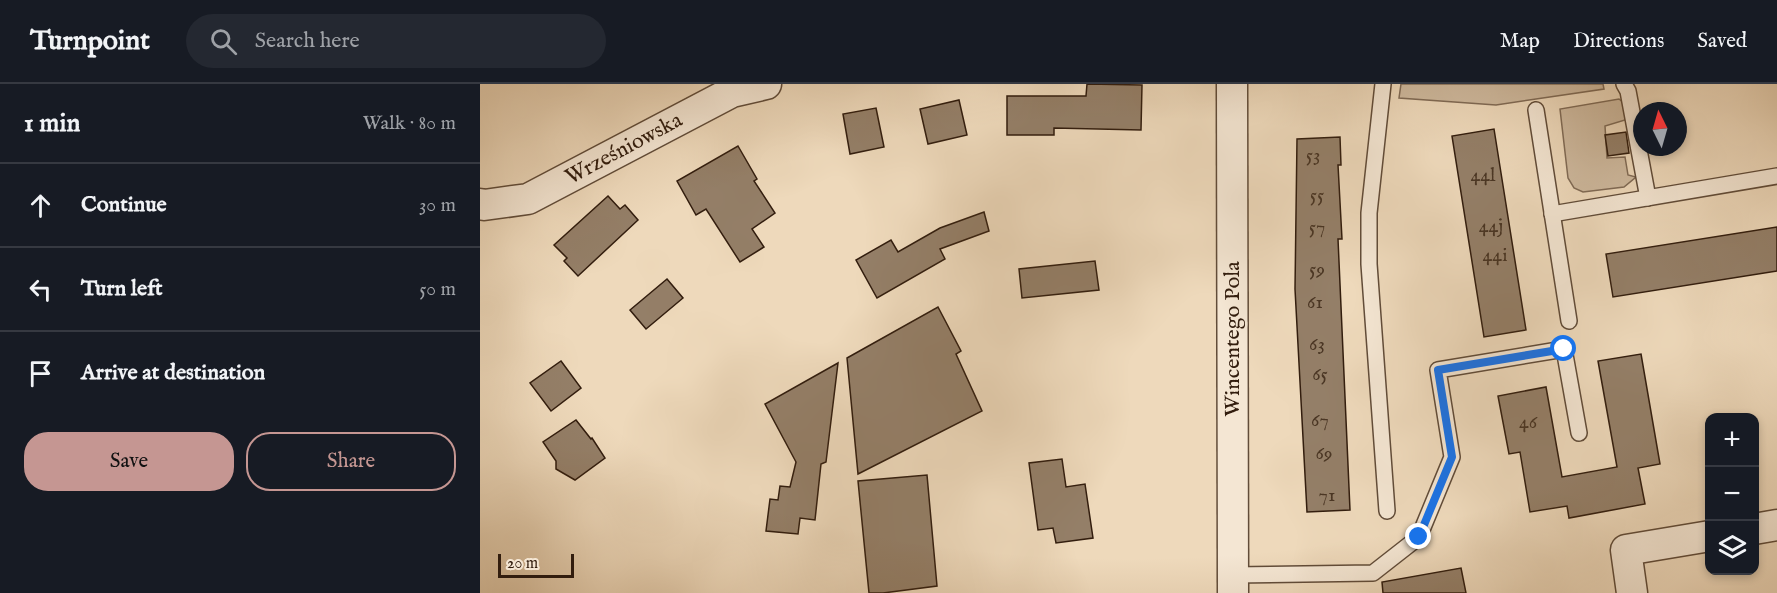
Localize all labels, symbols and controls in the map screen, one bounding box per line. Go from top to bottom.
search box [186,14,606,68]
text: Turnpoint [30,24,150,59]
icon: search [207,25,240,58]
text: Search here [255,27,360,55]
text: Map [1500,28,1540,55]
text: Directions [1573,28,1664,55]
text: Saved [1697,28,1747,55]
north arrow [1633,102,1687,156]
street label: Wrześniowska [561,106,688,192]
text: 1 min [24,107,80,140]
text: Walk · 80 m [363,111,456,136]
house number: 53 [1306,143,1320,168]
house number: 44l [1470,163,1496,188]
house number: 55 [1310,183,1324,208]
icon: ahead [24,189,57,222]
text: Continue [81,191,167,219]
text: 30 m [419,193,456,218]
house number: 44j [1479,214,1503,239]
house number: 57 [1309,215,1325,240]
house number: 44i [1483,243,1507,268]
house number: 59 [1309,257,1325,282]
street label: Wincentego Pola [1219,261,1247,417]
icon: left [24,273,57,306]
text: Turn left [81,275,163,303]
text: 50 m [419,277,456,302]
house number: 61 [1307,290,1323,315]
house number: 63 [1309,332,1325,357]
route start [1550,335,1576,361]
icon: arrive [24,357,57,390]
text: Arrive at destination [81,359,265,387]
house number: 65 [1312,362,1328,387]
house number: 67 [1311,408,1329,433]
house number: 46 [1519,410,1538,435]
map controls [1705,413,1759,575]
button: + [1705,413,1759,467]
button: Save [24,432,234,491]
button: Share [246,432,456,491]
house number: 69 [1315,441,1333,466]
button: − [1705,467,1759,521]
house number: 71 [1319,483,1335,508]
button: layers [1705,521,1759,575]
route end [1405,523,1431,549]
scale bar [498,551,574,578]
text: 20 m [507,554,538,574]

